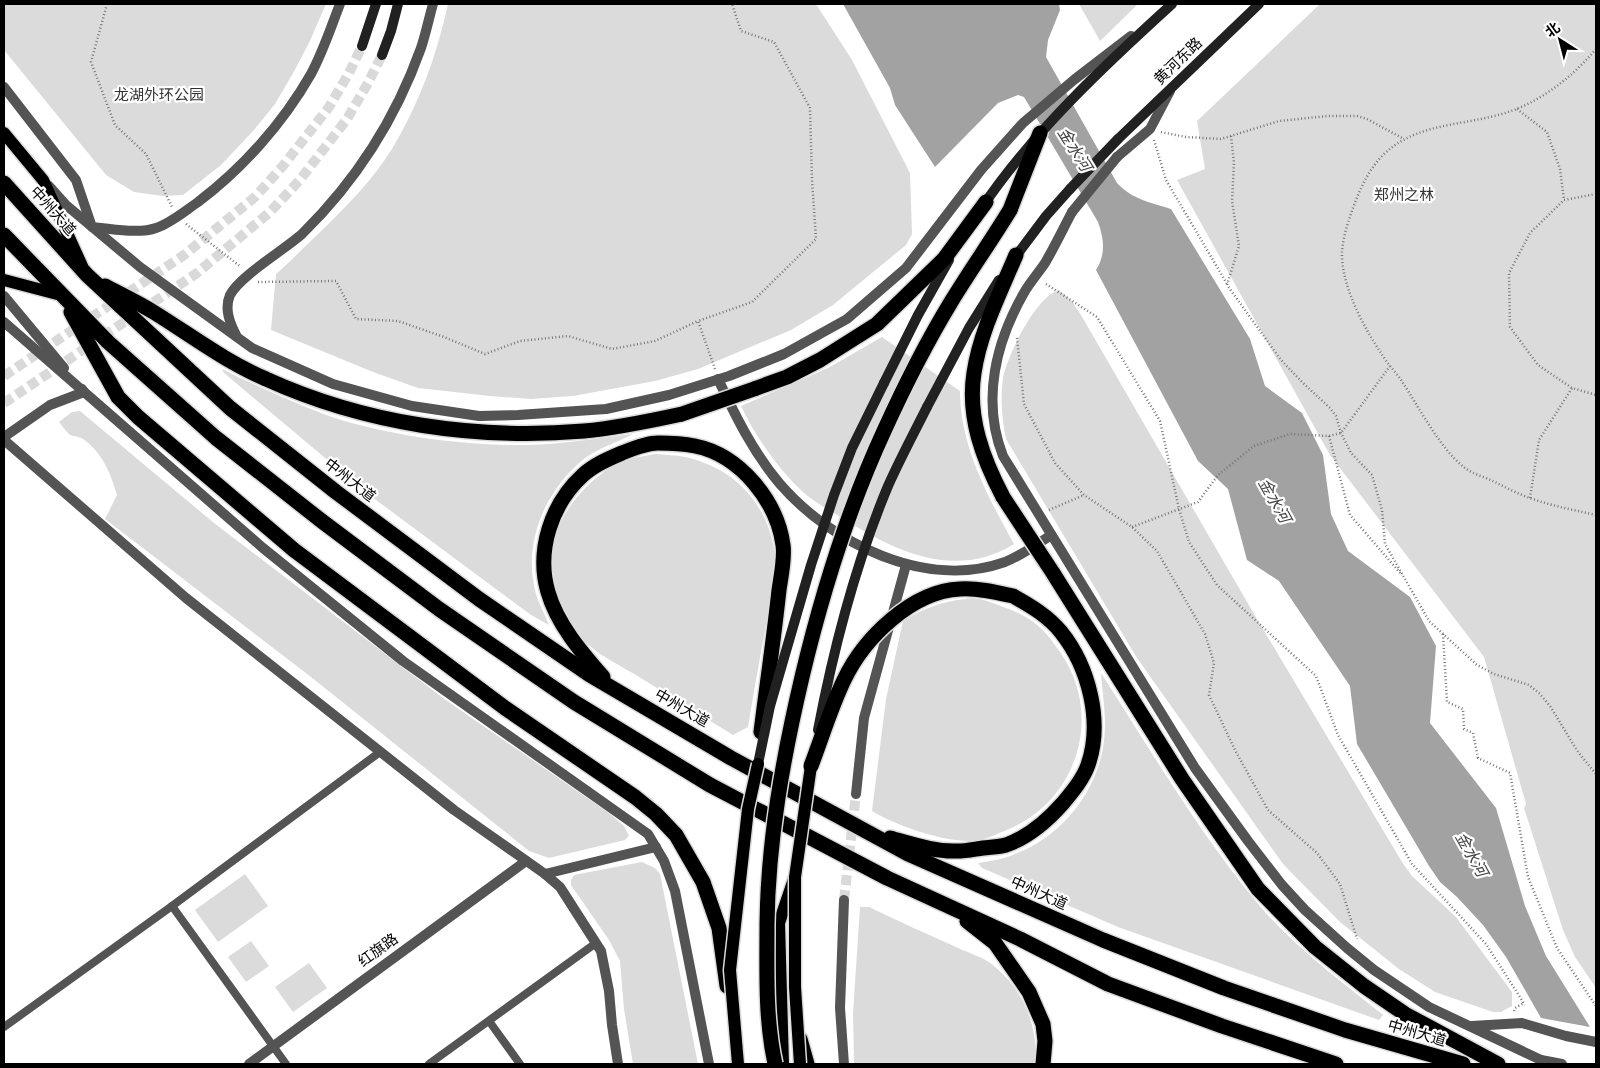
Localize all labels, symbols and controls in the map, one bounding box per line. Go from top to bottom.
north arrow [1535,15,1585,65]
text: 北 [1541,17,1563,41]
street label: 黄河东路 [1149,32,1207,89]
park label: 龙湖外环公园 [114,84,204,105]
water label: 金水河 [1053,123,1099,178]
street label: 中州大道 [25,181,81,240]
park label: 郑州之林 [1374,184,1434,205]
street label: 中州大道 [320,453,380,506]
water label: 金水河 [1254,474,1298,529]
street label: 中州大道 [651,683,713,732]
water label: 金水河 [1451,828,1495,883]
street label: 中州大道 [1008,871,1071,914]
street label: 红旗路 [353,928,402,971]
street label: 中州大道 [1385,1014,1449,1051]

